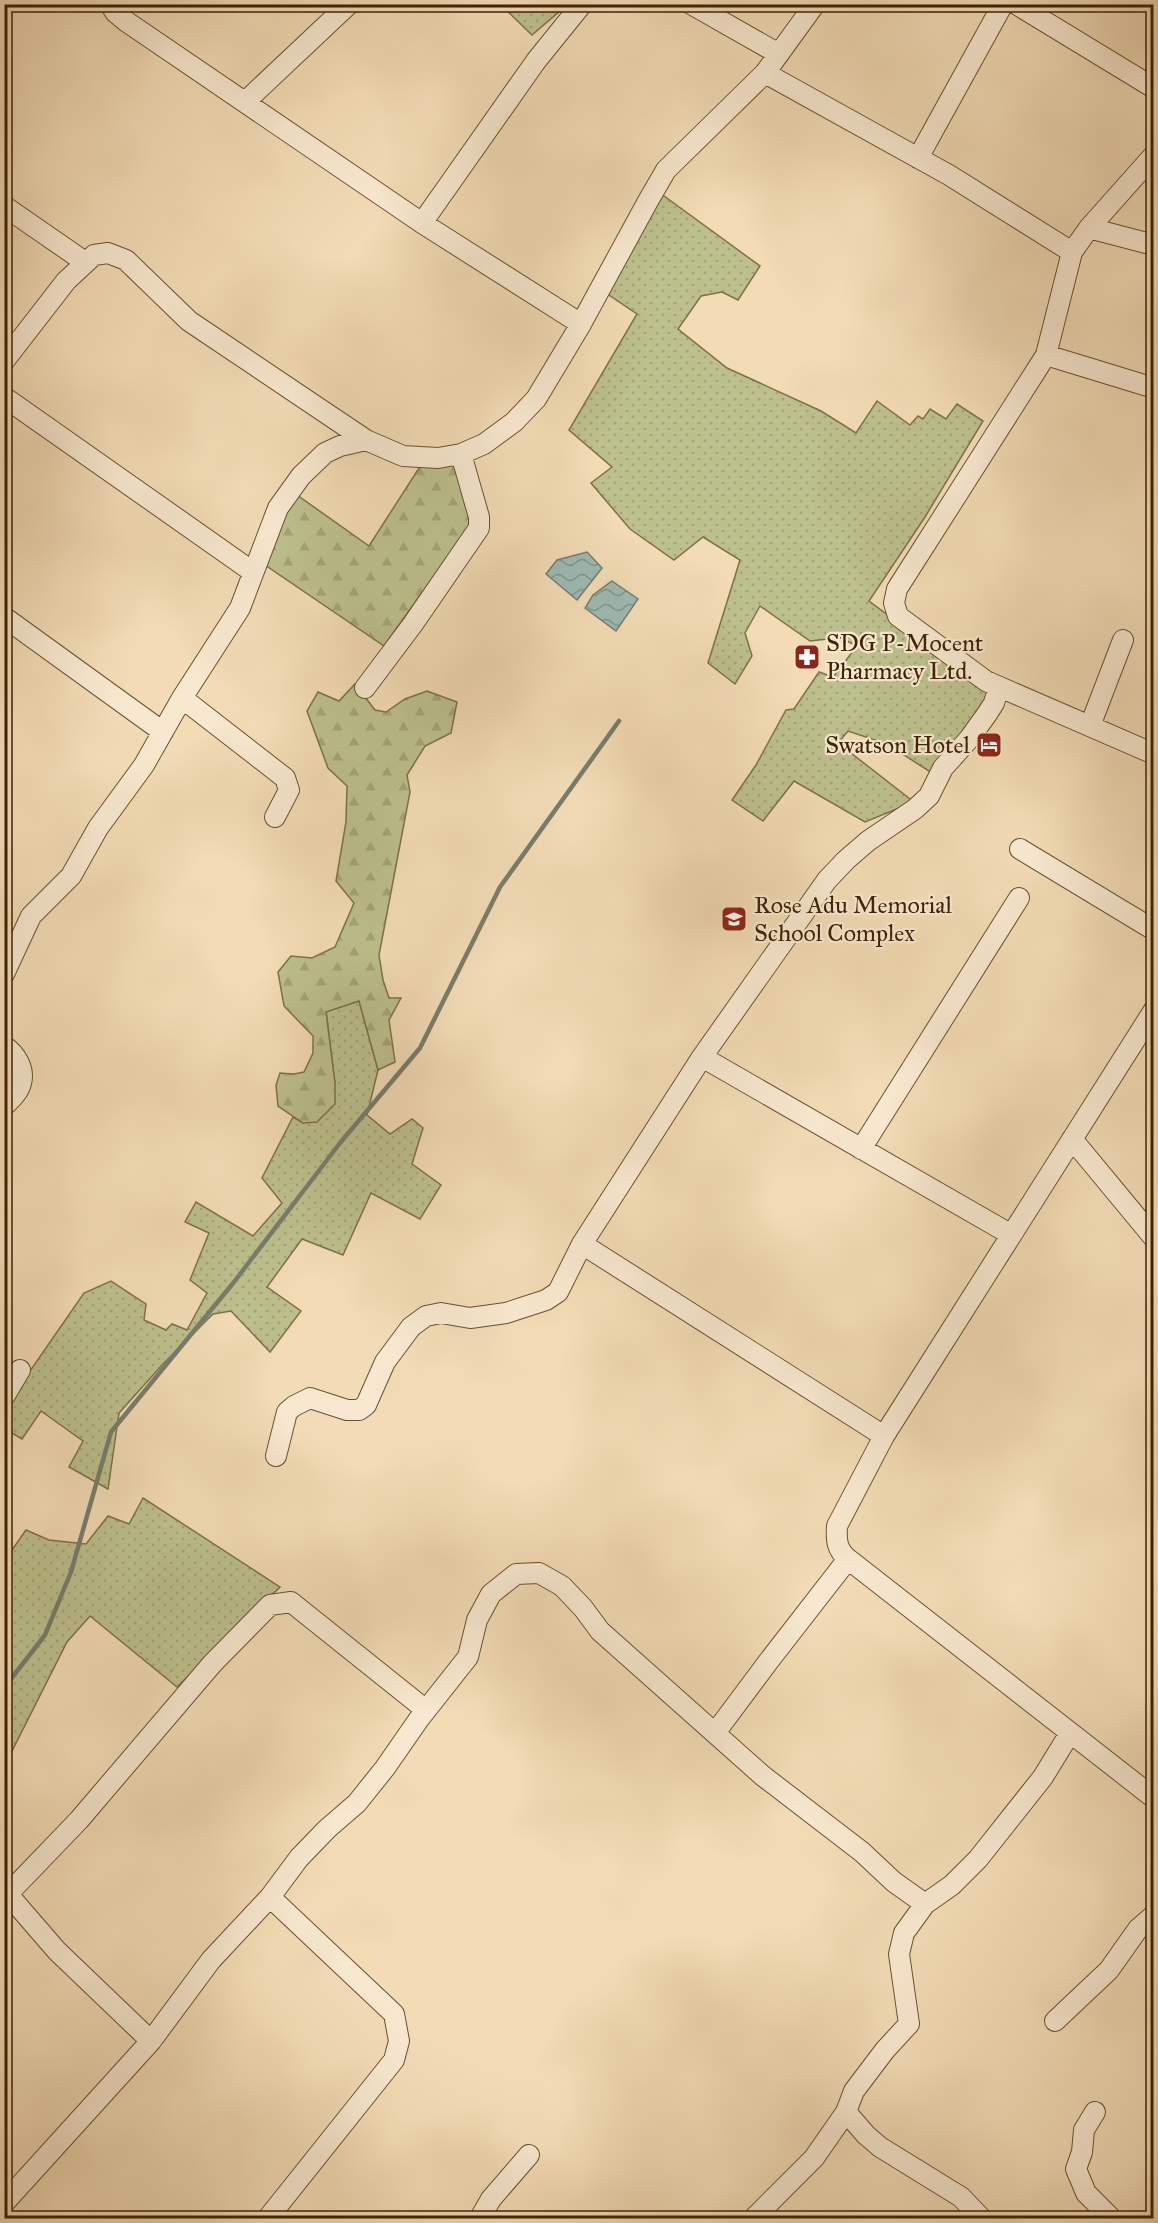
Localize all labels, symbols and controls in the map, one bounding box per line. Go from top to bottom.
place label: SDG P-Mocent Pharmacy Ltd. [826,628,984,686]
pharmacy icon: SDG P-Mocent Pharmacy Ltd. [792,642,822,672]
place label: Swatson Hotel [825,730,971,760]
hotel icon: Swatson Hotel [974,730,1004,760]
place label: Rose Adu Memorial School Complex [754,890,952,948]
school or university icon: Rose Adu Memorial School Complex [719,904,749,934]

